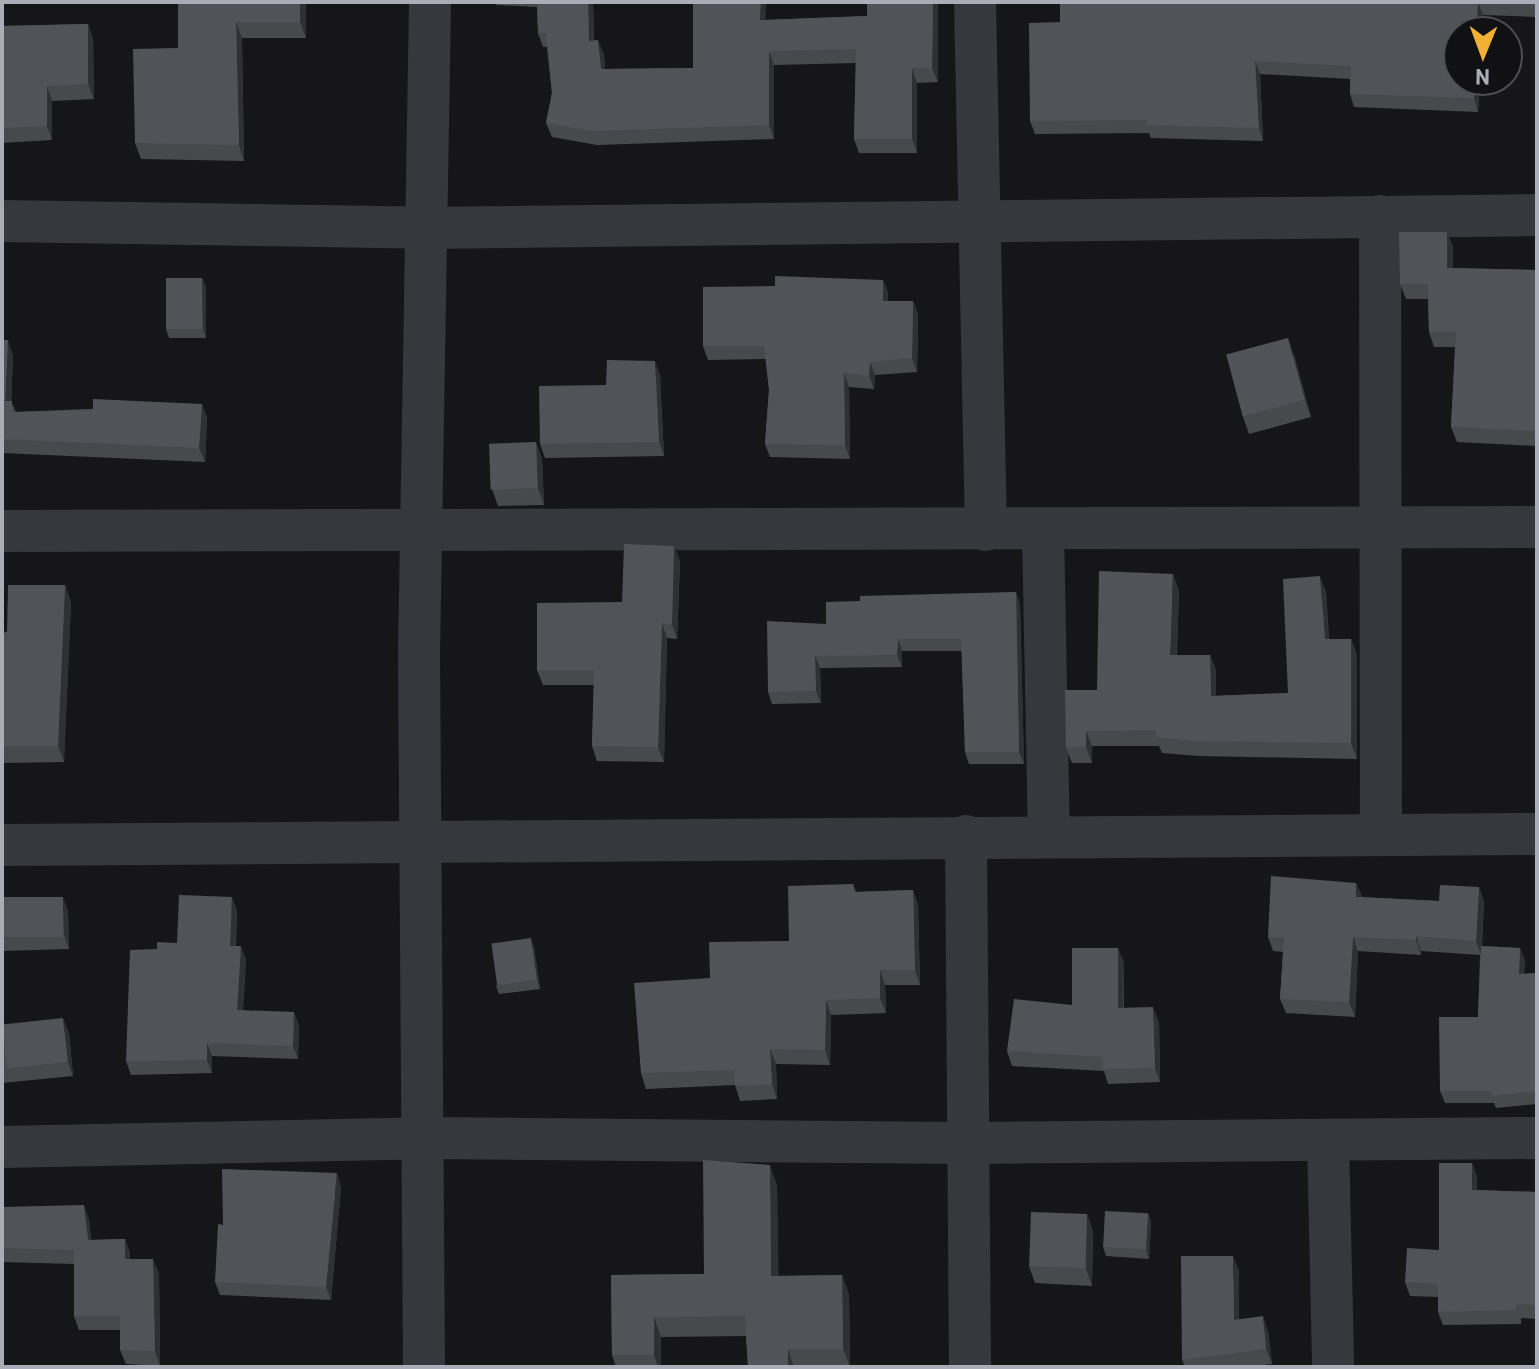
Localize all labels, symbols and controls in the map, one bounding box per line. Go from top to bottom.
north arrow [1443,16,1523,96]
text: N [1475,65,1490,91]

